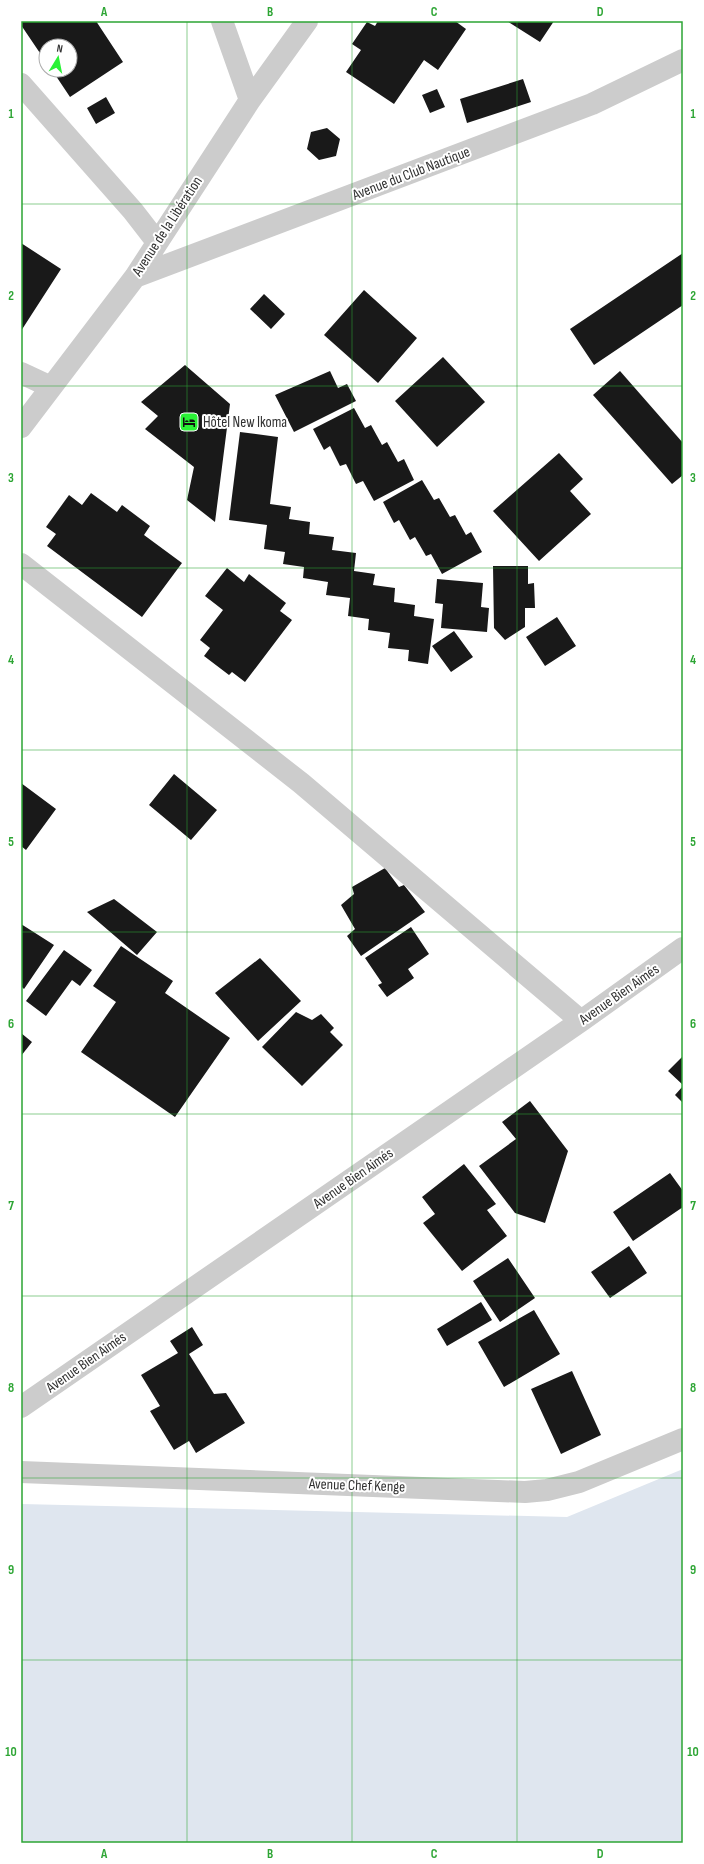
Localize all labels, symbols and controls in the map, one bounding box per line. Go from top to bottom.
text: A [100,4,108,20]
text: B [267,4,273,20]
text: C [431,4,438,20]
text: D [597,4,604,20]
north arrow [38,38,78,78]
text: N [56,42,64,56]
text: 1 [8,106,14,122]
text: 1 [690,106,696,122]
street label: Avenue du Club Nautique [349,142,473,205]
street label: Avenue de la Libération [128,173,207,281]
text: 2 [8,288,14,304]
text: 2 [690,288,696,304]
hotel icon: Hôtel New Ikoma [178,411,200,433]
place label: Hôtel New Ikoma [203,413,287,432]
text: 3 [8,470,14,486]
text: 3 [690,470,696,486]
text: 4 [8,652,14,668]
text: 4 [690,652,696,668]
text: 5 [8,834,14,850]
text: 5 [690,834,696,850]
street label: Avenue Bien Aimés [575,960,663,1030]
text: 6 [8,1016,14,1032]
text: 6 [690,1016,696,1032]
street label: Avenue Bien Aimés [309,1144,397,1214]
text: 7 [8,1198,14,1214]
text: 7 [690,1198,696,1214]
street label: Avenue Bien Aimés [42,1328,130,1398]
text: 8 [8,1380,14,1396]
text: 8 [690,1380,696,1396]
street label: Avenue Chef Kenge [307,1474,406,1497]
text: 9 [8,1562,14,1578]
text: 9 [690,1562,696,1578]
text: 10 [5,1744,17,1760]
text: 10 [687,1744,699,1760]
text: A [100,1846,108,1862]
text: B [267,1846,273,1862]
text: C [431,1846,438,1862]
text: D [597,1846,604,1862]

